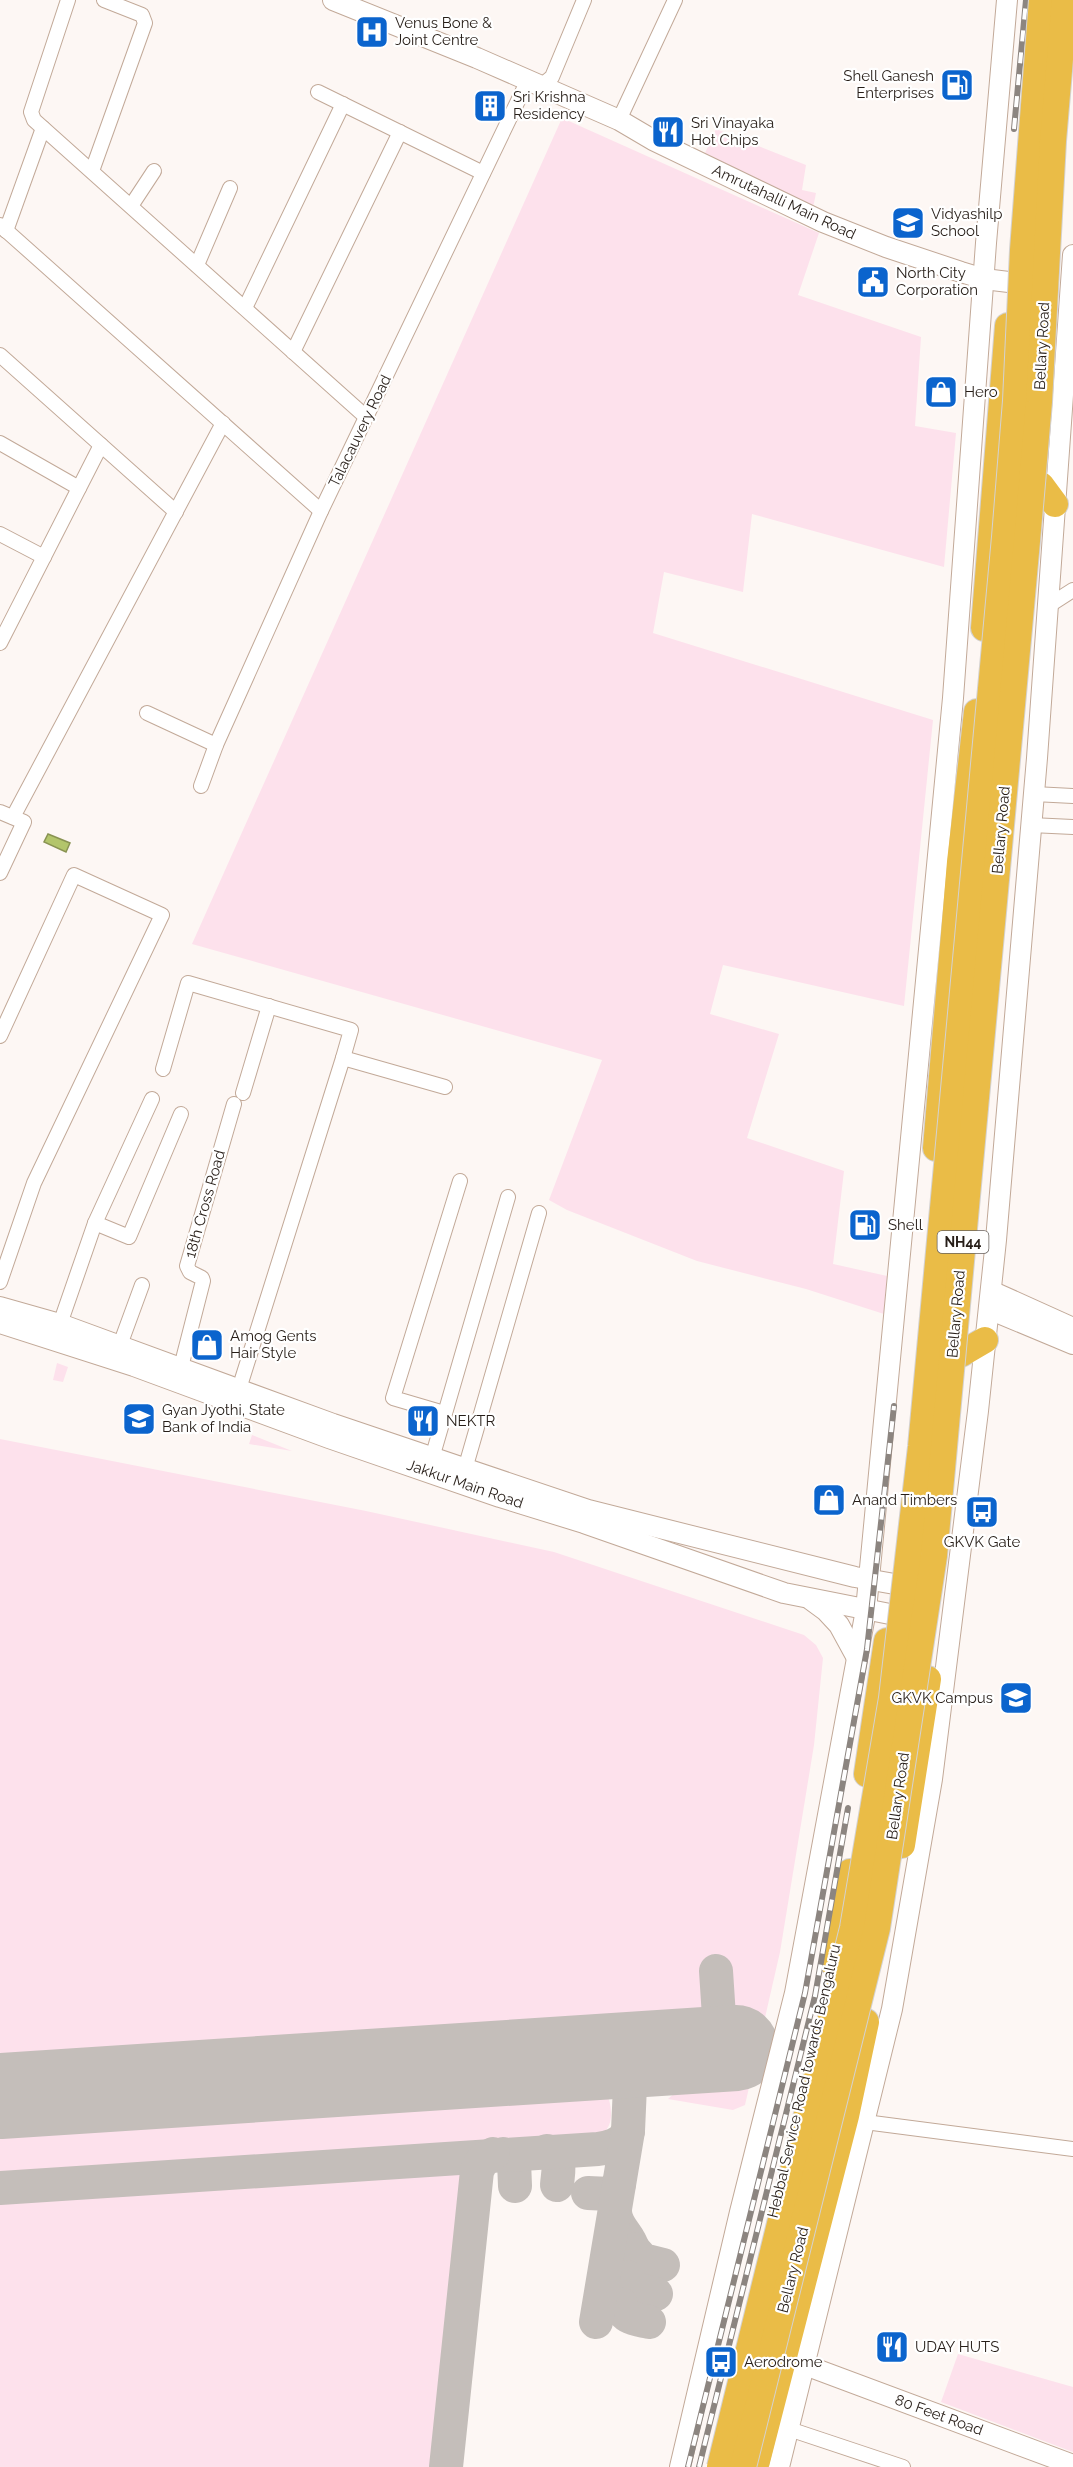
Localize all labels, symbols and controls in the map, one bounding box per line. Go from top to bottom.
hospital icon: Venus Bone & Joint Centre [354,14,390,50]
place label: Venus Bone & Joint Centre [395,14,492,49]
place label: Shell Ganesh Enterprises [843,67,934,102]
fuel station icon: Shell Ganesh Enterprises [939,67,975,103]
building icon: Sri Krishna Residency [472,88,508,124]
place label: Sri Krishna Residency [513,88,586,123]
restaurant icon: Sri Vinayaka Hot Chips [650,114,686,150]
place label: Sri Vinayaka Hot Chips [691,114,774,149]
street label: Amrutahalli Main Road [709,161,859,243]
school or university icon: Vidyashilp School [890,205,926,241]
place label: Vidyashilp School [931,205,1002,240]
public building icon: North City Corporation [855,264,891,300]
place label: North City Corporation [896,264,978,299]
street label: Bellary Road [1031,302,1053,390]
street label: Talacauvery Road [325,372,395,490]
shop icon: Hero [923,374,959,410]
place label: Hero [964,383,998,401]
street label: Bellary Road [988,785,1014,875]
street label: 18th Cross Road [181,1148,229,1260]
fuel station icon: Shell [847,1207,883,1243]
place label: Shell [888,1216,924,1234]
road number: NH44 [938,1231,988,1253]
street label: Bellary Road [943,1269,969,1359]
shop icon: Amog Gents Hair Style [189,1327,225,1363]
place label: Amog Gents Hair Style [230,1327,316,1362]
school or university icon: Gyan Jyothi, State Bank of India [121,1401,157,1437]
place label: Gyan Jyothi, State Bank of India [162,1401,285,1436]
restaurant icon: NEKTR [405,1403,441,1439]
place label: NEKTR [446,1412,496,1430]
street label: Jakkur Main Road [404,1456,526,1512]
shop icon: Anand Timbers [811,1482,847,1518]
place label: Anand Timbers [852,1491,957,1509]
bus stop icon: GKVK Gate [964,1494,1000,1530]
place label: GKVK Gate [944,1533,1020,1551]
school or university icon: GKVK Campus [998,1680,1034,1716]
place label: GKVK Campus [891,1689,993,1707]
street label: Bellary Road [883,1751,913,1841]
street label: Hebbal Service Road towards Bengaluru [764,1942,844,2220]
street label: Bellary Road [774,2225,812,2315]
restaurant icon: UDAY HUTS [874,2329,910,2365]
place label: UDAY HUTS [915,2338,999,2356]
bus stop icon: Aerodrome [703,2344,739,2380]
place label: Aerodrome [744,2353,823,2371]
street label: 80 Feet Road [892,2391,986,2439]

